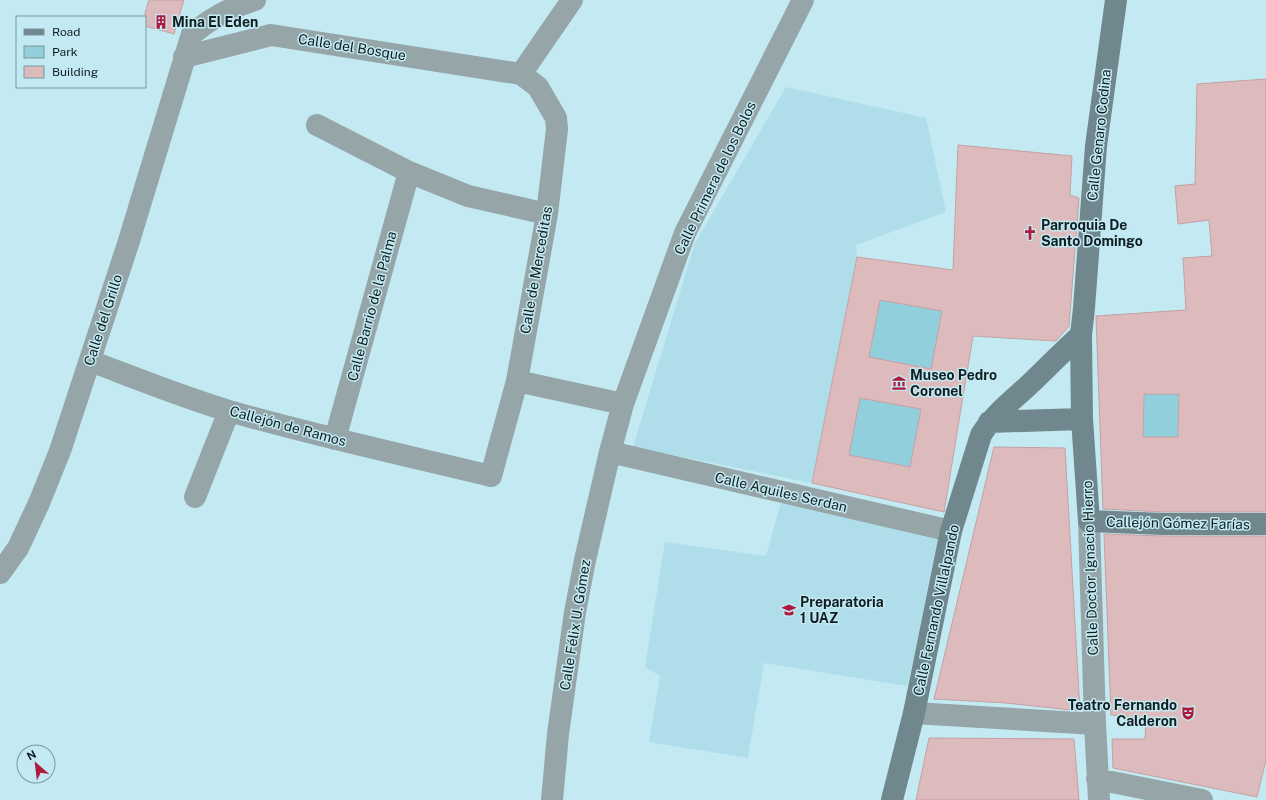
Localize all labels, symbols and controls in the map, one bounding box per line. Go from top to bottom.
building icon: Mina El Eden [153,14,169,30]
place label: Mina El Eden [172,14,258,30]
legend [16,16,146,88]
text: Road [52,25,80,39]
street label: Calle del Bosque [297,31,407,63]
text: Park [52,45,78,59]
text: Building [52,65,98,79]
street label: Calle Genaro Codina [1084,68,1114,202]
street label: Calle Primera de los Bolos [671,99,759,257]
street label: Calle de Merceditas [517,205,555,335]
place label: Parroquia De Santo Domingo [1041,217,1143,249]
church icon: Parroquia De Santo Domingo [1022,225,1038,241]
street label: Calle Barrio de la Palma [344,229,400,383]
street label: Calle del Grillo [81,272,125,368]
place label: Museo Pedro Coronel [910,367,997,399]
museum icon: Museo Pedro Coronel [891,375,907,391]
street label: Callejón de Ramos [228,403,348,449]
street label: Calle Aquiles Serdan [713,469,849,515]
street label: Calle Doctor Ignacio Hierro [1079,480,1101,656]
street label: Callejón Gómez Farías [1106,514,1250,532]
street label: Calle Fernando Villalpando [910,523,962,697]
street label: Calle Félix U. Gómez [557,558,593,692]
place label: Preparatoria 1 UAZ [800,594,884,626]
school or university icon: Preparatoria 1 UAZ [781,602,797,618]
place label: Teatro Fernando Calderon [1068,697,1177,729]
theatre icon: Teatro Fernando Calderon [1180,705,1196,721]
north arrow [16,744,56,784]
text: N [25,748,38,762]

